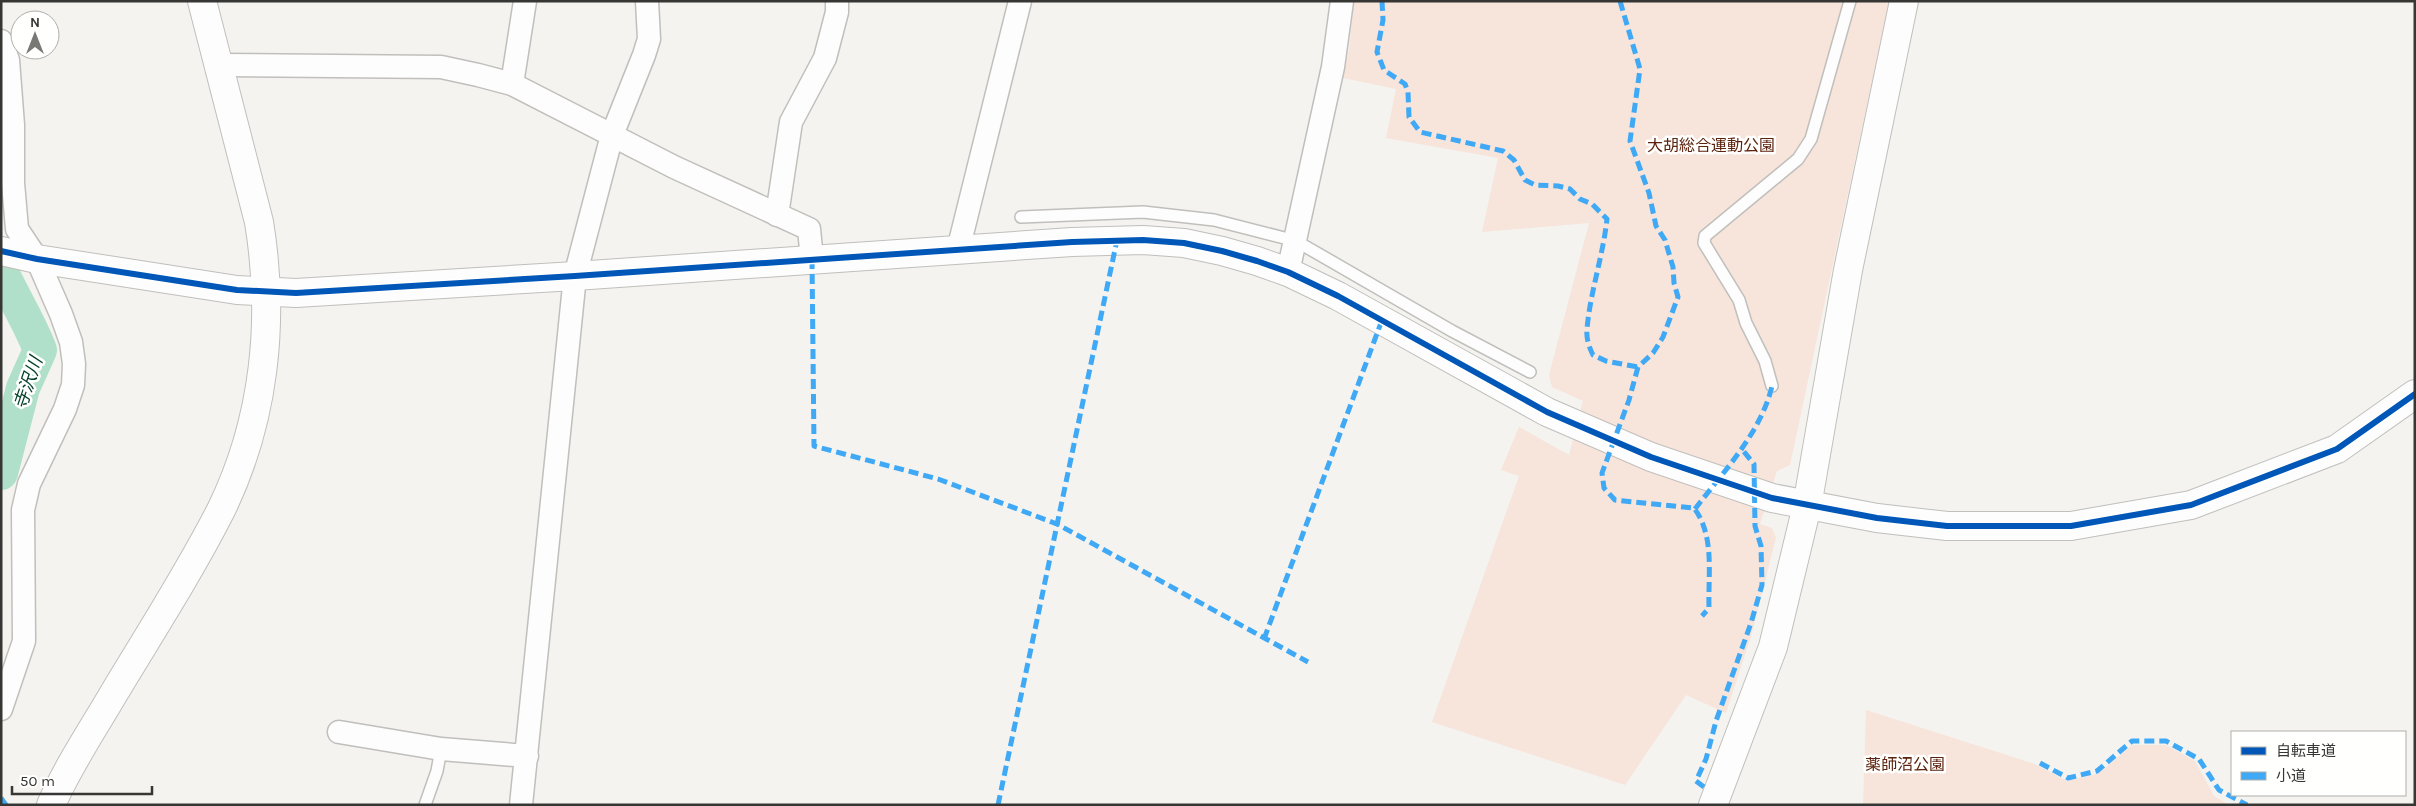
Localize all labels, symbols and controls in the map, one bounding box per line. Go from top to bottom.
north arrow [10,10,60,60]
text: N [30,14,40,31]
park label: 大胡総合運動公園 [1647,136,1775,155]
water label: 寺沢川 [9,352,48,412]
legend [2231,731,2406,796]
text: 自転車道 [2276,742,2336,760]
park label: 薬師沼公園 [1865,755,1945,774]
scale bar [12,764,152,796]
text: 小道 [2276,767,2306,785]
text: 50 m [20,772,55,790]

